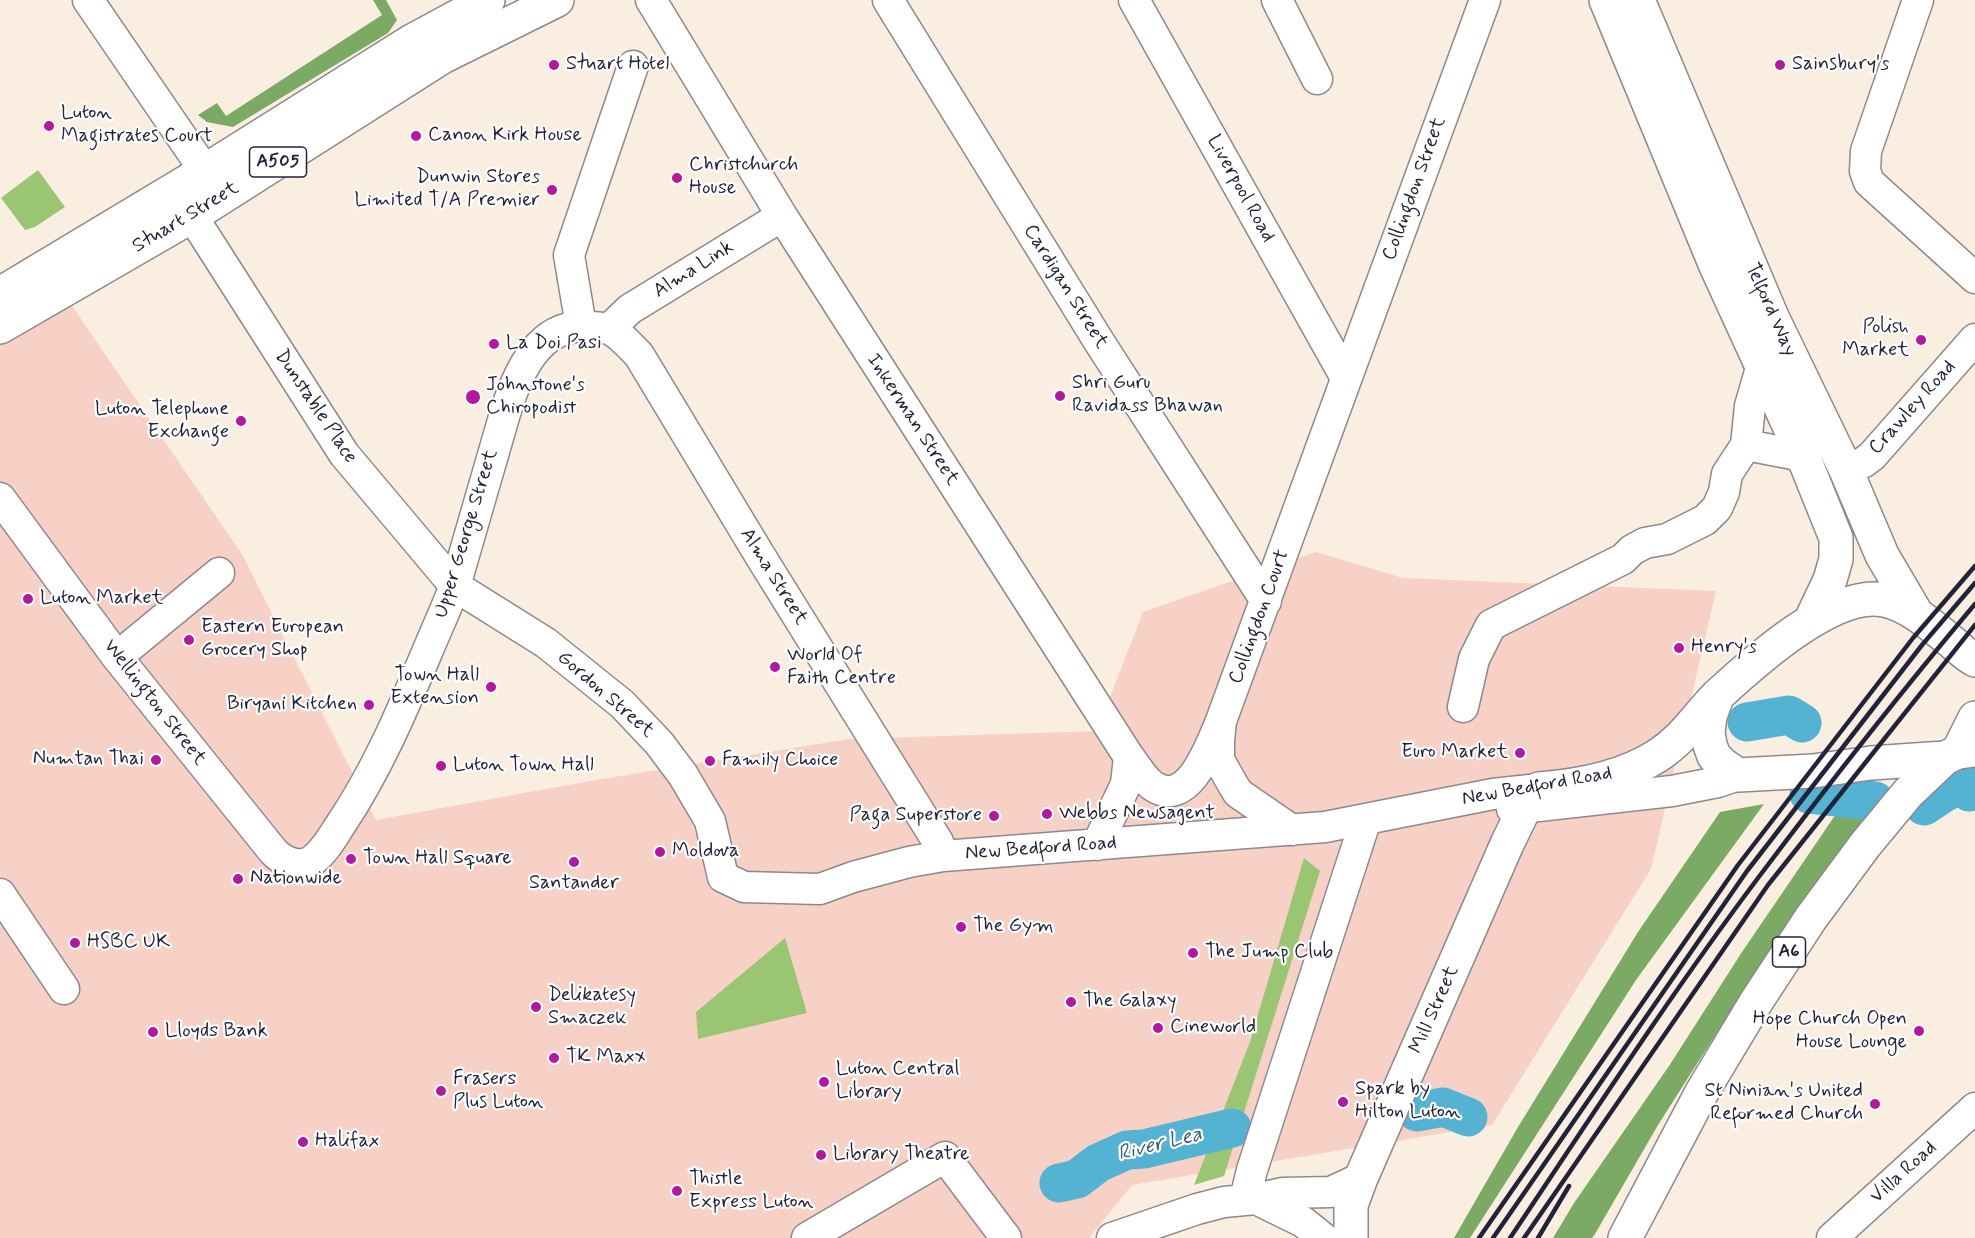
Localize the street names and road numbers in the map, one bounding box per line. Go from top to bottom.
street label: Collingdon Street [1378,114,1452,264]
street label: Liverpool Road [1201,131,1279,247]
road number: A505 [250,147,306,177]
street label: Stuart Street [128,177,244,259]
street label: Cardigan Street [1017,220,1113,354]
street label: Alma Link [649,236,739,304]
street label: Telford Way [1739,260,1801,360]
street label: Dunstable Place [268,346,362,468]
street label: Inkerman Street [861,350,963,490]
street label: Crawley Road [1864,356,1962,460]
street label: Upper George Street [430,447,504,621]
street label: Alma Street [734,524,812,630]
street label: Collingdon Court [1225,547,1295,687]
street label: Wellington Street [97,635,211,771]
street label: Gordon Street [551,646,659,744]
street label: New Bedford Road [1460,762,1614,812]
street label: New Bedford Road [964,832,1118,866]
road number: A6 [1772,937,1806,967]
street label: Mill Street [1405,962,1465,1058]
street label: Villa Road [1866,1137,1942,1209]

